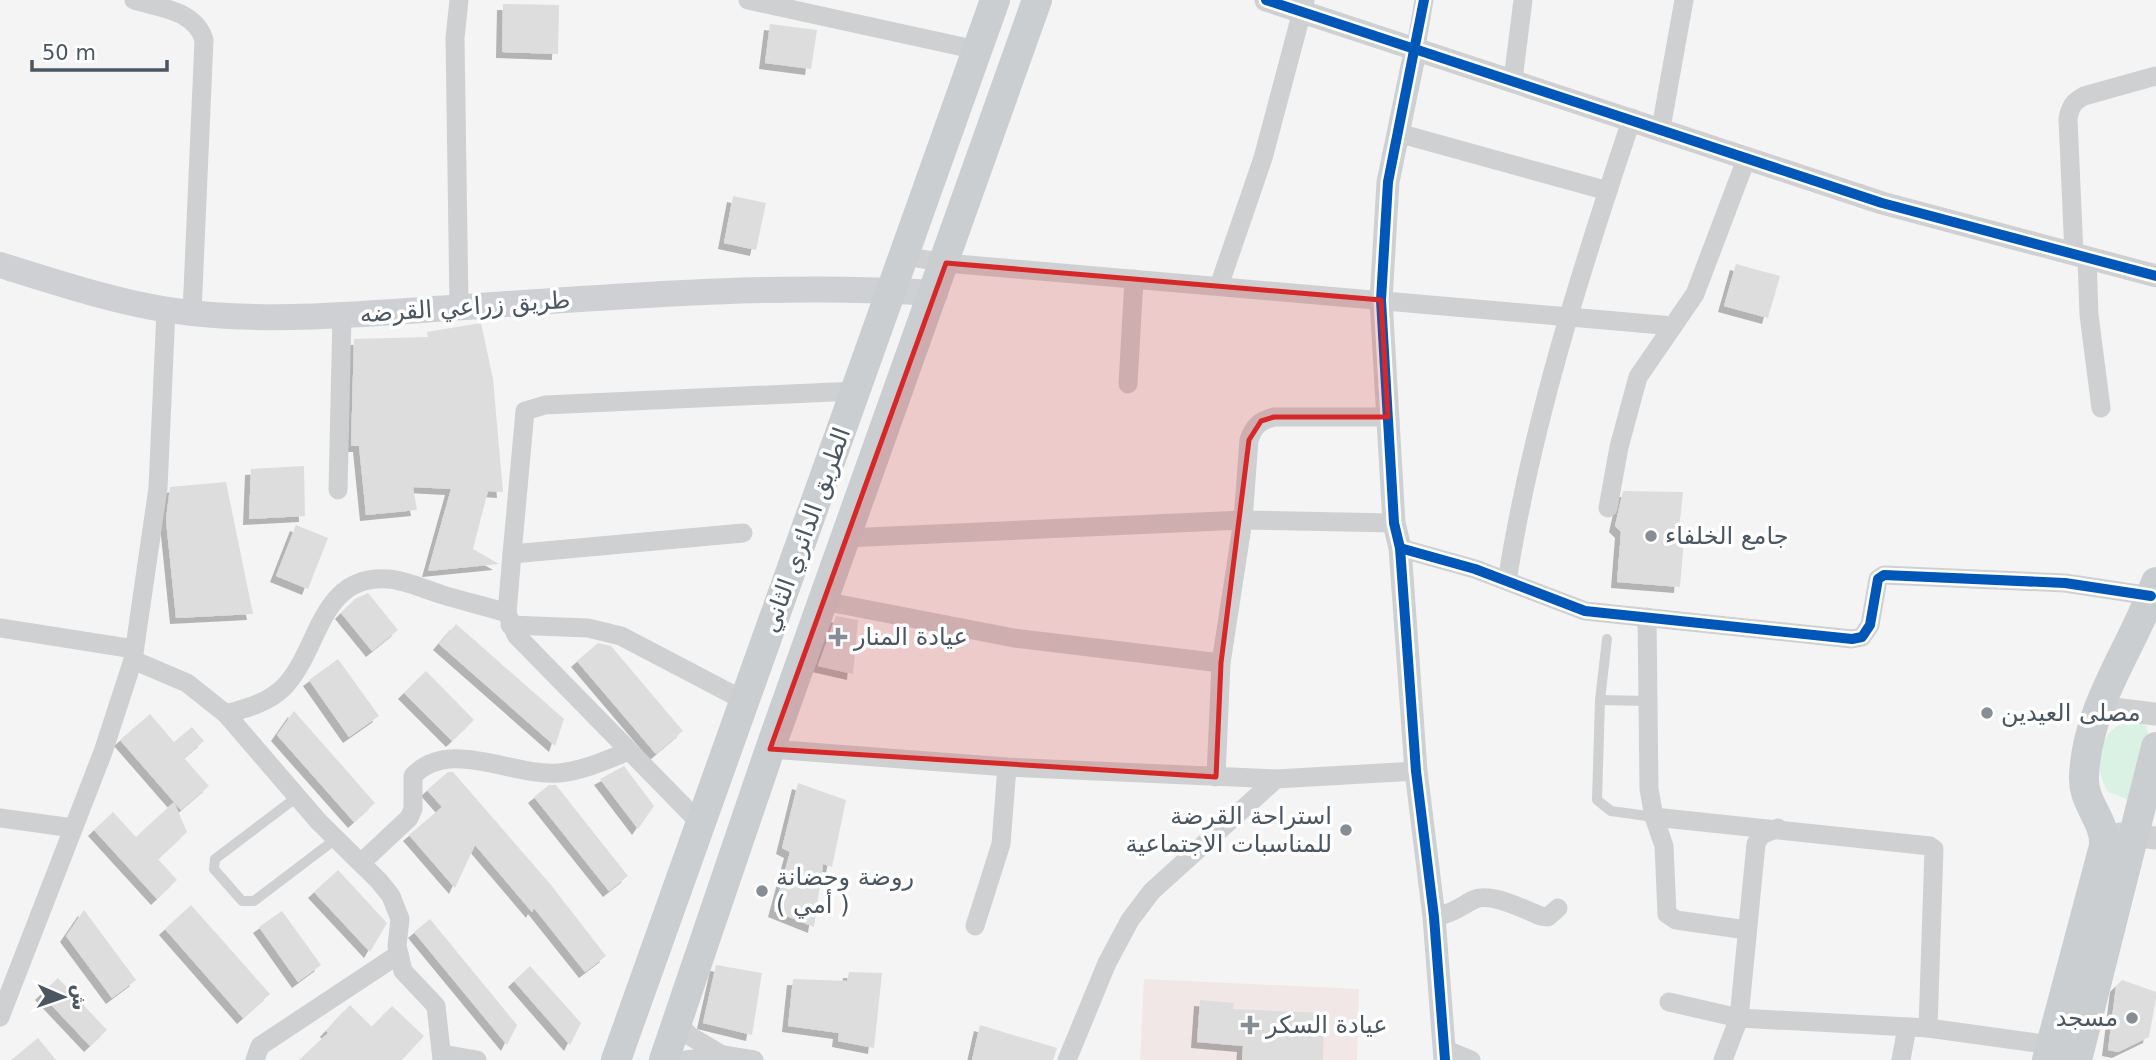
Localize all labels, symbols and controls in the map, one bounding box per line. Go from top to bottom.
scale bar [32,28,166,72]
text: 50 m [42,41,96,65]
street label: طريق زراعي القرضه [359,286,571,328]
street label: الطريق الدائري الثاني [756,424,856,636]
place label: جامع الخلفاء [1665,522,1789,550]
marker: جامع الخلفاء [1643,528,1659,544]
place label: عيادة المنار [853,623,968,651]
marker: عيادة المنار [828,627,848,647]
place label: مصلى العيدين [2001,699,2141,727]
marker: مصلى العيدين [1979,705,1995,721]
place label: استراحة القرضة للمناسبات الاجتماعية [1125,802,1332,858]
marker: استراحة القرضة للمناسبات الاجتماعية [1338,822,1354,838]
place label: روضة وحضانة ( أمي ) [776,863,914,919]
marker: روضة وحضانة ( أمي ) [754,883,770,899]
north arrow [28,962,98,1032]
text: ش [68,984,91,1011]
place label: مسجد [2056,1004,2118,1032]
marker: مسجد [2124,1010,2140,1026]
place label: عيادة السكر [1265,1011,1388,1039]
marker: عيادة السكر [1240,1015,1260,1035]

